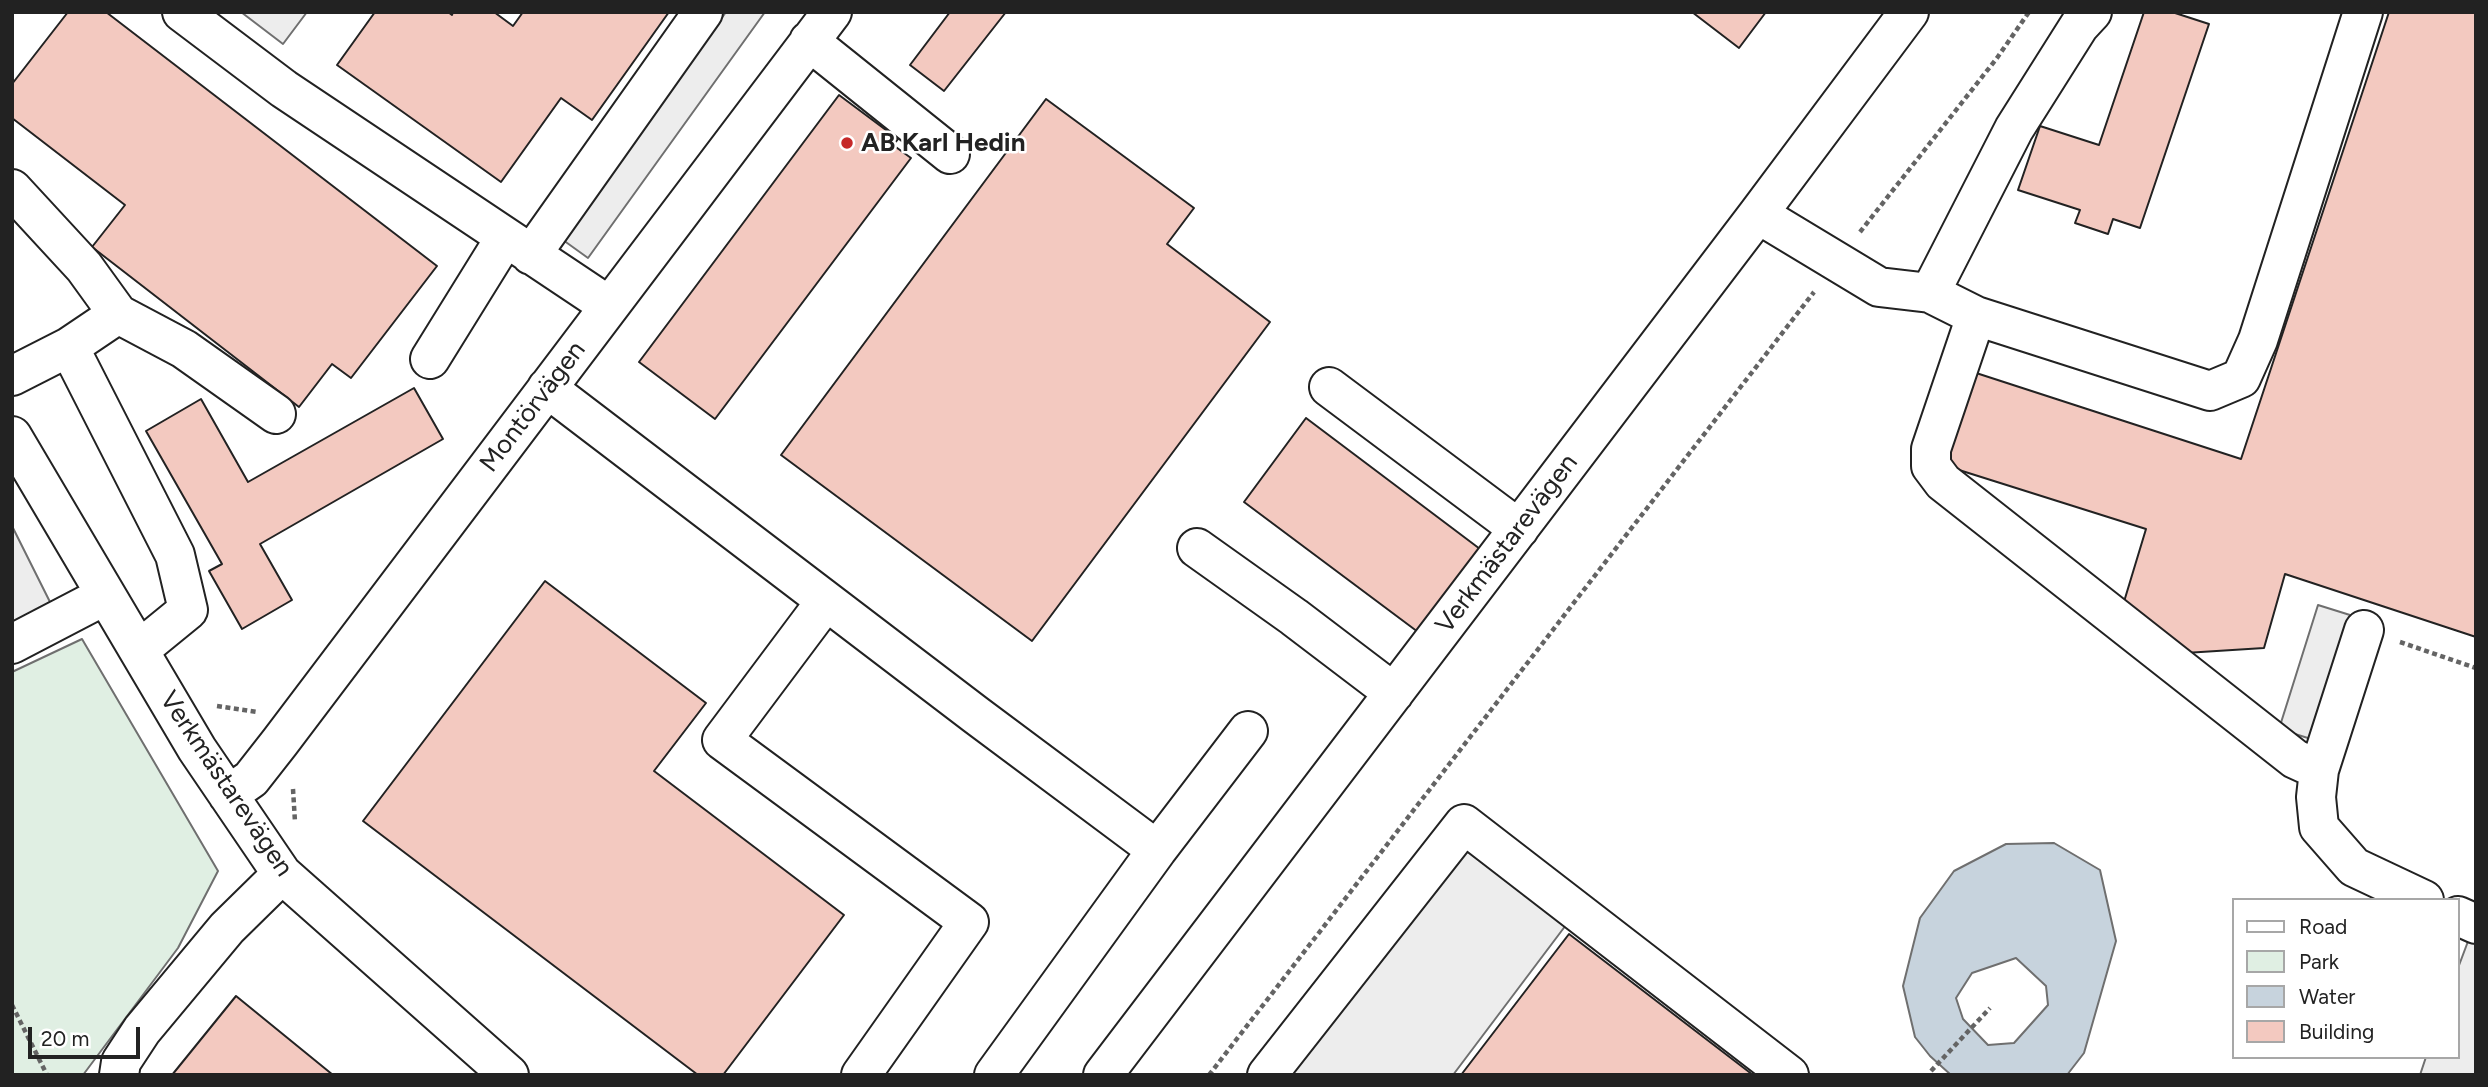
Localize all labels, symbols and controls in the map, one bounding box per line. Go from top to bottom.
place label: AB Karl Hedin [861,127,1025,159]
marker: AB Karl Hedin [839,135,855,151]
street label: Montörvägen [474,335,592,479]
street label: Verkmästarevägen [1429,448,1585,640]
street label: Verkmästarevägen [153,686,299,882]
legend [2232,898,2460,1059]
text: Road [2299,914,2347,939]
text: Park [2299,949,2339,974]
text: Water [2299,984,2355,1009]
scale bar [32,1014,144,1058]
text: Building [2299,1019,2374,1044]
text: 20 m [41,1026,89,1051]

